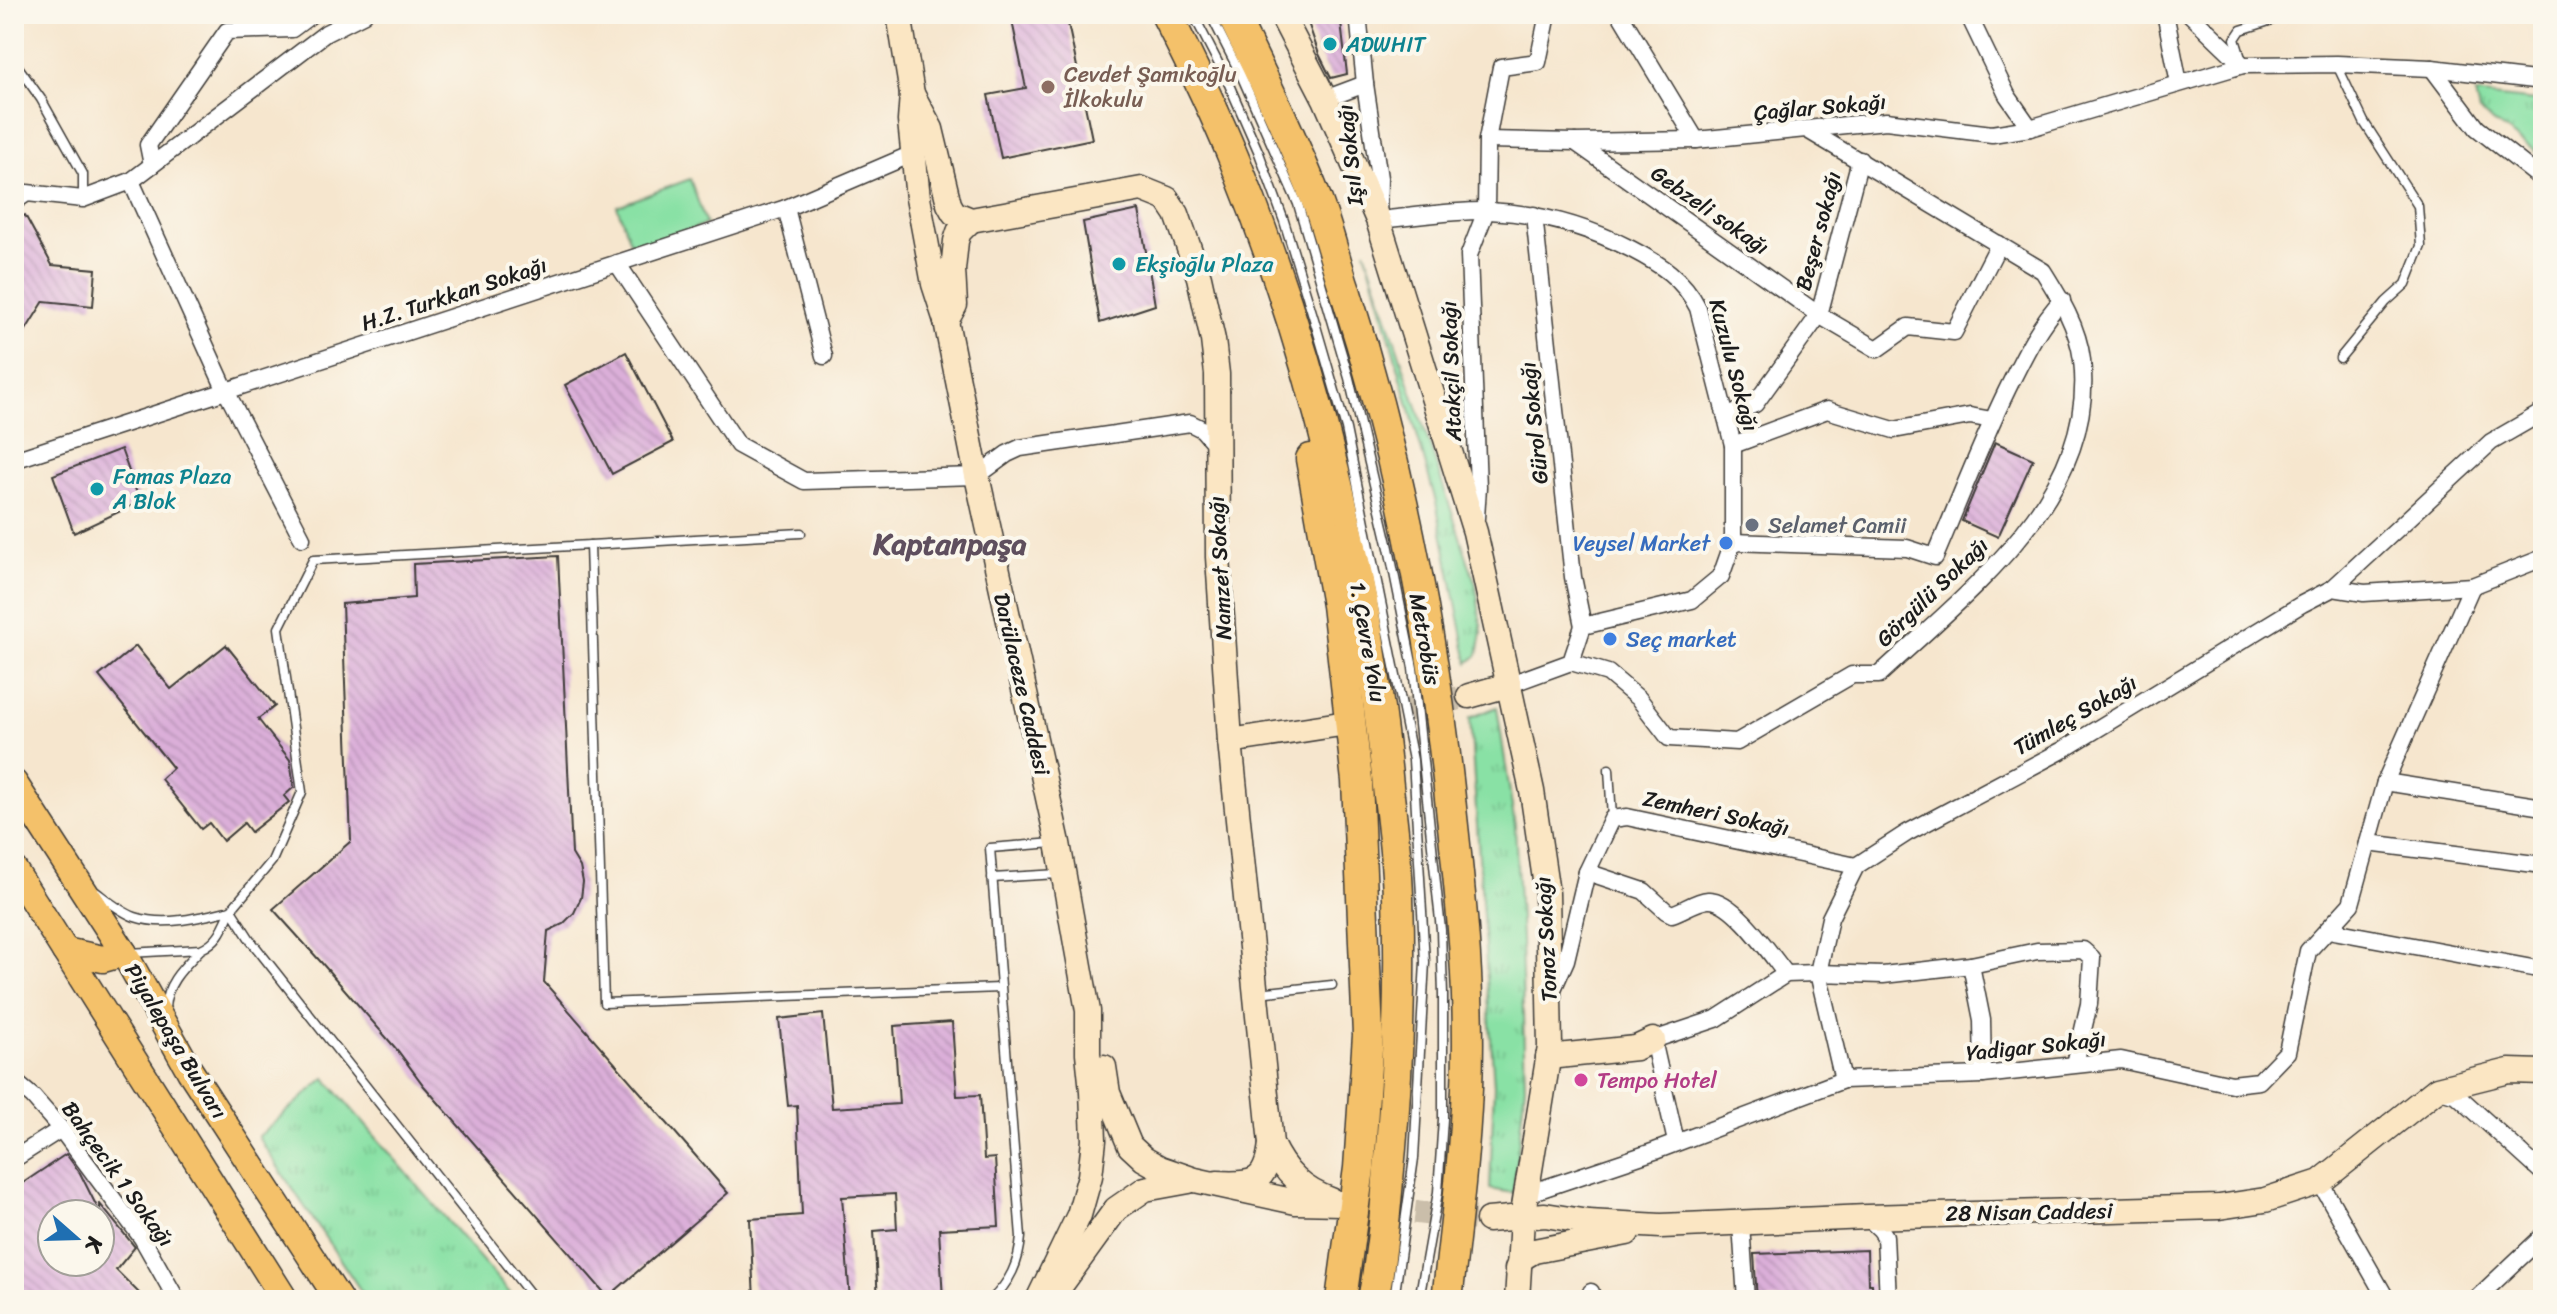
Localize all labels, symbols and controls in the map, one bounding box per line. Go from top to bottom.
place label: ADWHIT [1345,25,1427,64]
marker: ADWHIT [1321,35,1339,53]
place label: Cevdet Şamıkoğlu İlkokulu [1063,55,1237,119]
marker: Cevdet Şamıkoğlu İlkokulu [1039,78,1057,96]
street label: Çağlar Sokağı [1752,82,1888,132]
street label: Işıl Sokağı [1325,102,1375,209]
street label: Gebzeli sokağı [1642,154,1778,266]
street label: Beşer sokağı [1783,167,1853,295]
place label: Ekşioğlu Plaza [1135,245,1274,284]
street label: H.Z. Turkkan Sokağı [356,246,552,342]
marker: Ekşioğlu Plaza [1110,255,1128,273]
street label: Kuzulu Sokağı [1698,294,1770,436]
street label: Atakçil Sokağı [1429,300,1473,443]
street label: Gürol Sokağı [1508,360,1560,486]
place label: Famas Plaza A Blok [112,457,232,521]
marker: Famas Plaza A Blok [88,480,106,498]
street label: Namzet Sokağı [1197,495,1243,641]
place label: Selamet Camii [1768,506,1907,545]
marker: Selamet Camii [1743,516,1761,534]
district label: Kaptanpaşa [872,517,1027,571]
place label: Veysel Market [1573,524,1711,563]
street label: Görgülü Sokağı [1866,527,1998,657]
marker: Veysel Market [1717,534,1735,552]
street label: 1. Çevre Yolu [1338,579,1398,705]
street label: Darülaceze Caddesi [982,589,1062,780]
street label: Metrobüs [1398,590,1452,689]
place label: Seç market [1626,620,1737,659]
marker: Seç market [1601,630,1619,648]
street label: Tümleç Sokağı [2005,664,2145,766]
street label: Zemheri Sokağı [1639,778,1793,848]
street label: Tonoz Sokağı [1523,875,1569,1003]
street label: Piyalepaşa Bulvarı [114,955,238,1127]
street label: Yadigar Sokağı [1964,1019,2108,1073]
place label: Tempo Hotel [1597,1061,1718,1100]
marker: Tempo Hotel [1572,1071,1590,1089]
street label: Bahçecik 1 Sokağı [51,1092,185,1256]
street label: 28 Nisan Caddesi [1945,1191,2114,1233]
north arrow [36,1198,116,1278]
text: K [73,1231,115,1259]

